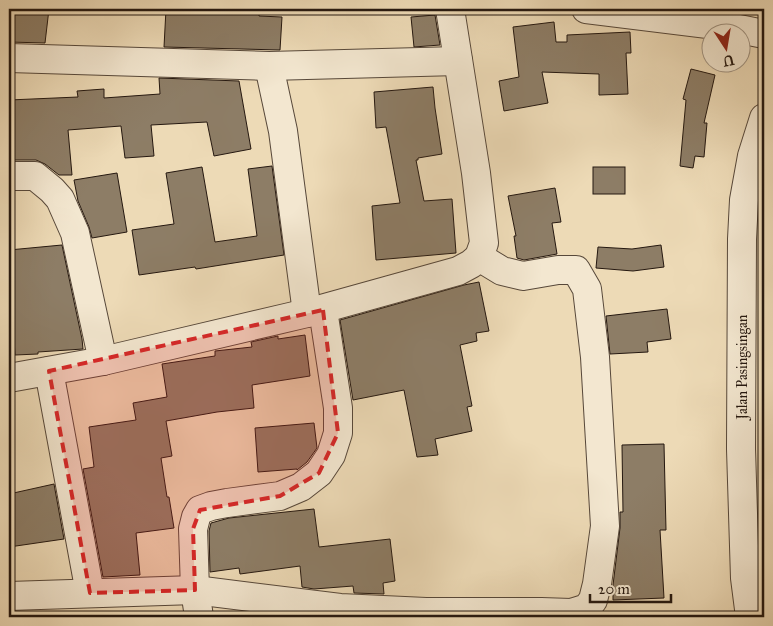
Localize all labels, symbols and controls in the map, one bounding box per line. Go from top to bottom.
north arrow [700,22,750,72]
text: U [721,51,736,70]
street label: Jalan Pasingsingan [734,314,752,421]
scale bar [590,571,672,603]
text: 20 m [598,580,630,598]

